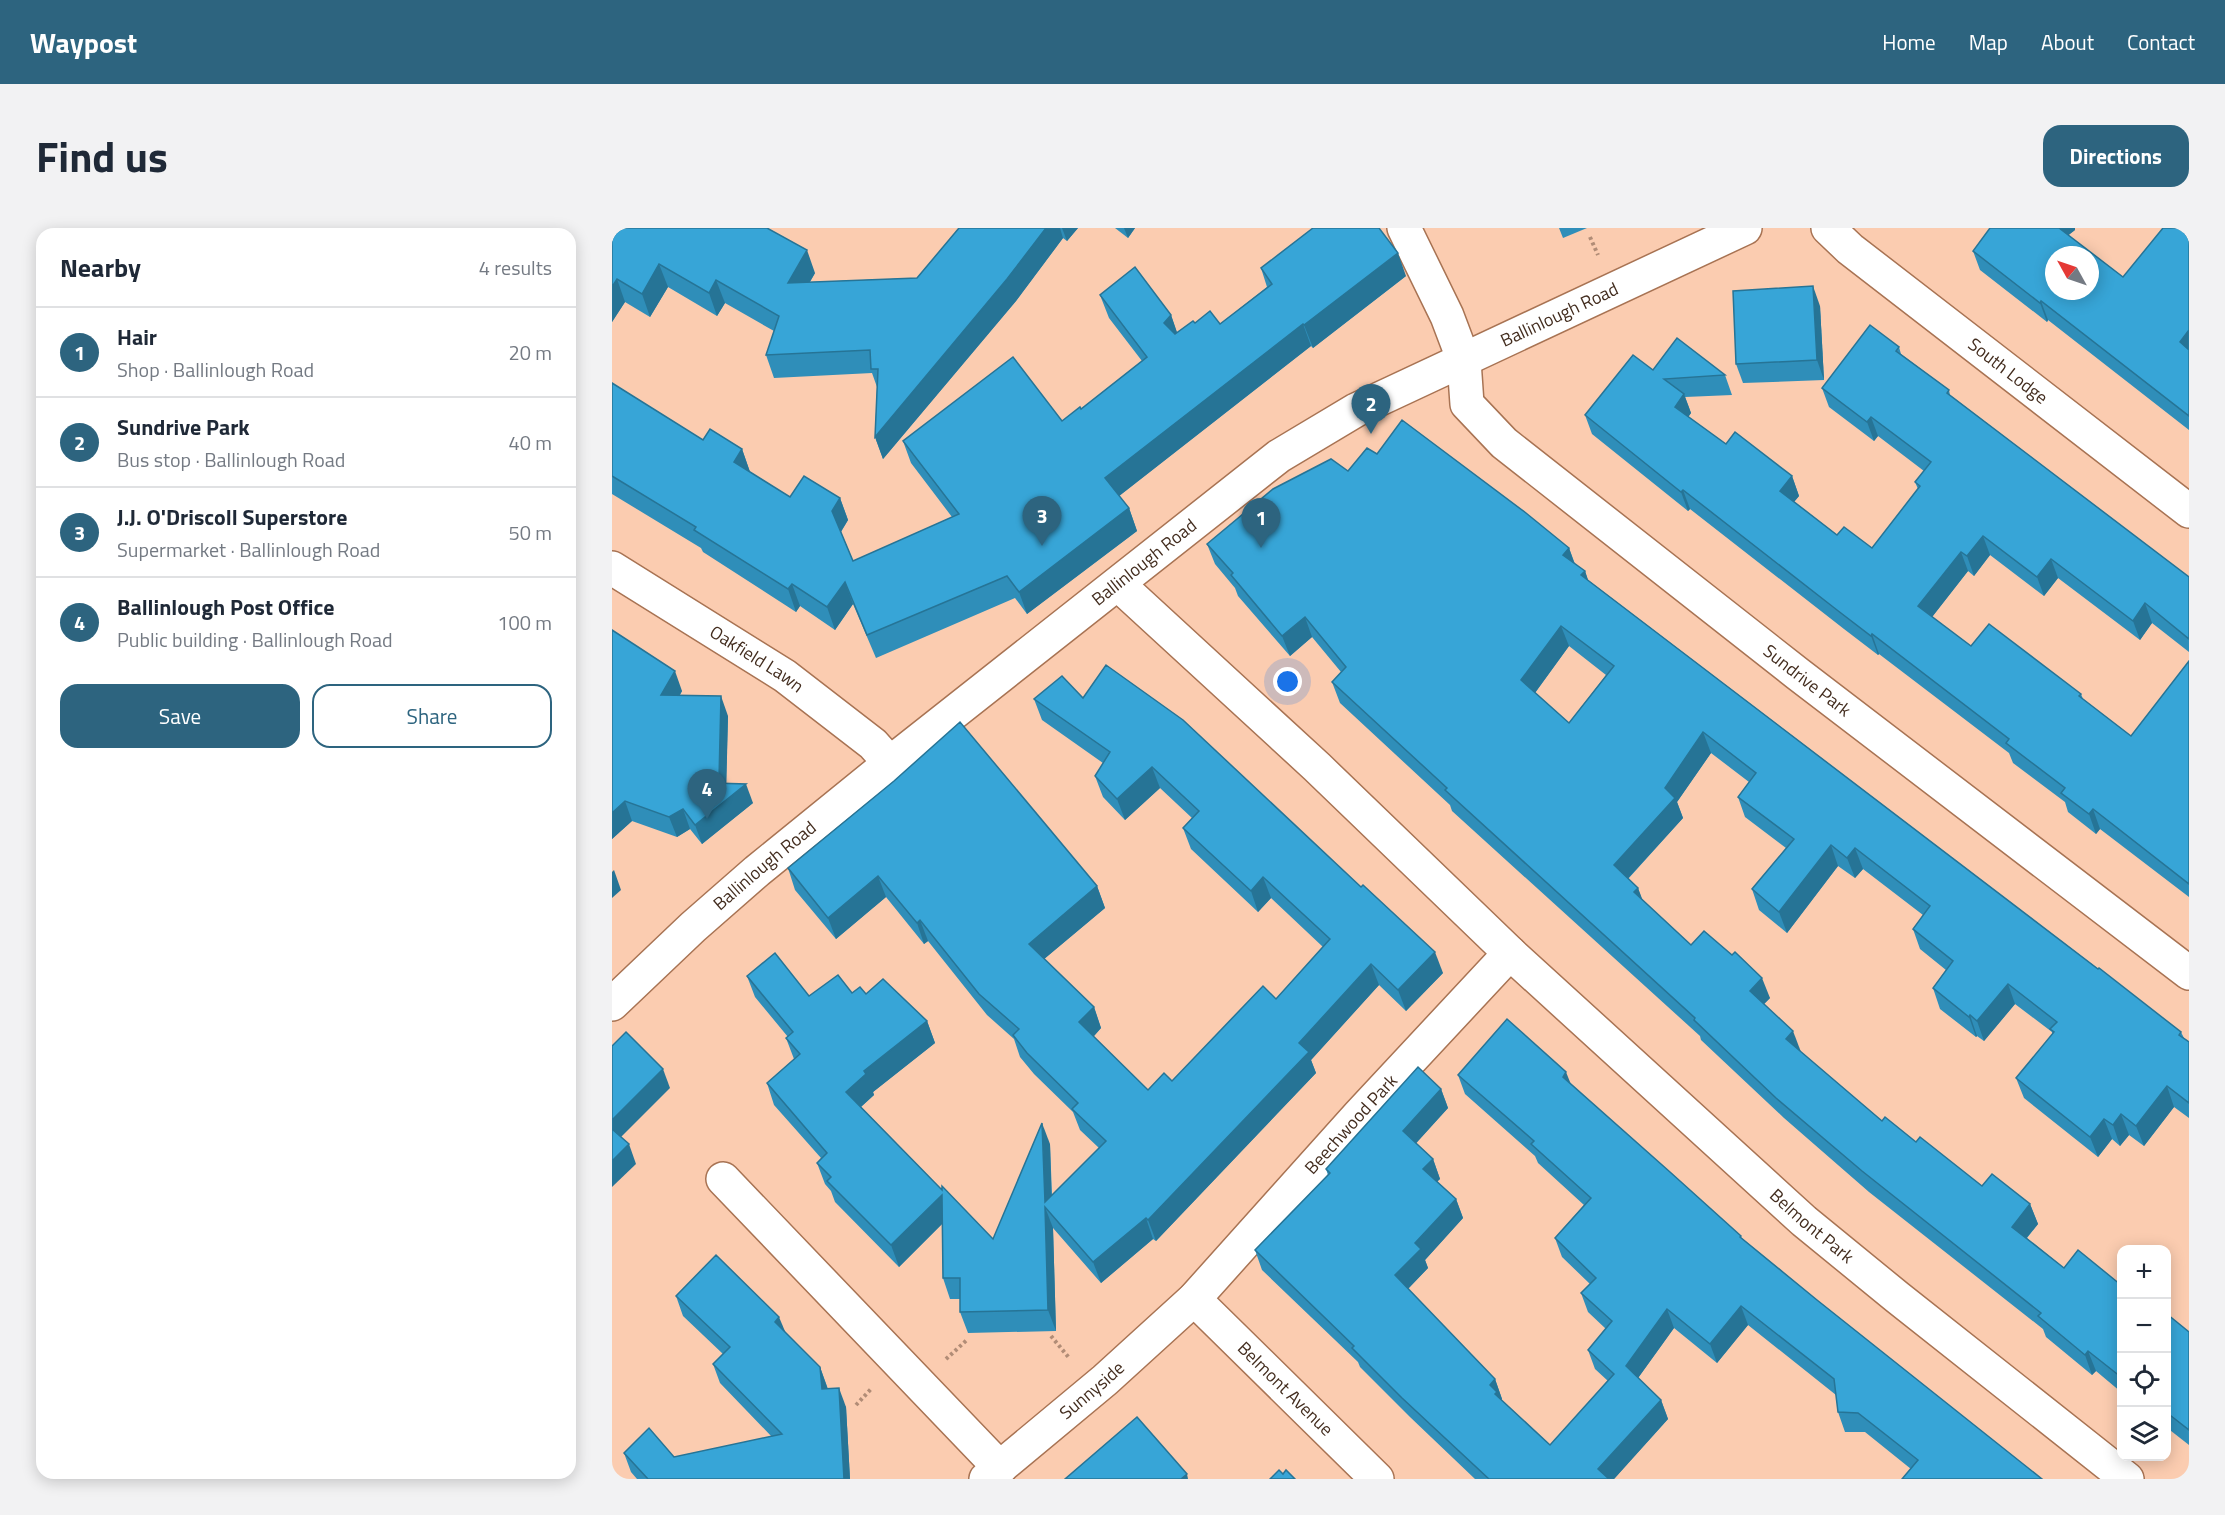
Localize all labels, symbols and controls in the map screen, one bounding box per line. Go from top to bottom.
text: Waypost [30,21,137,64]
text: Home [1882,26,1936,58]
text: Map [1969,26,2008,58]
text: About [2041,26,2094,58]
text: Contact [2127,26,2195,58]
text: Find us [36,124,168,188]
button: Directions [2043,125,2189,187]
north arrow [2045,246,2099,300]
text: Nearby [60,248,141,287]
text: 4 results [479,252,552,283]
street label: Ballinlough Road [1496,275,1623,354]
text: Hair [117,320,157,354]
street label: South Lodge [1962,331,2054,410]
text: 1 [74,337,85,368]
text: 20 m [508,337,552,368]
text: Shop · Ballinlough Road [117,354,314,385]
pin: 2 [1352,384,1390,434]
text: Sundrive Park [117,410,250,444]
text: 2 [74,427,85,458]
text: 40 m [508,427,552,458]
text: Bus stop · Ballinlough Road [117,444,345,475]
pin: 3 [1022,496,1062,546]
pin: 1 [1242,498,1280,548]
text: J.J. O'Driscoll Superstore [117,500,347,534]
street label: Ballinlough Road [1086,512,1202,612]
text: 3 [74,517,85,548]
text: 50 m [508,517,552,548]
text: Supermarket · Ballinlough Road [117,534,380,565]
text: Ballinlough Post Office [117,590,335,624]
text: 4 [74,607,85,638]
text: 100 m [497,607,552,638]
street label: Oakfield Lawn [705,618,810,699]
text: Public building · Ballinlough Road [117,624,393,655]
street label: Sundrive Park [1758,638,1857,723]
your location [1273,667,1302,696]
button: Save [60,684,300,748]
button: Share [312,684,552,748]
pin: 4 [688,770,727,819]
street label: Ballinlough Road [707,814,822,917]
street label: Beechwood Park [1298,1068,1404,1180]
street label: Belmont Park [1764,1182,1860,1270]
map controls [2117,1245,2171,1461]
button: + [2117,1245,2171,1299]
button: − [2117,1299,2171,1353]
street label: Belmont Avenue [1232,1335,1340,1442]
button: locate [2117,1353,2171,1407]
street label: Sunnyside [1053,1355,1130,1426]
button: layers [2117,1407,2171,1461]

